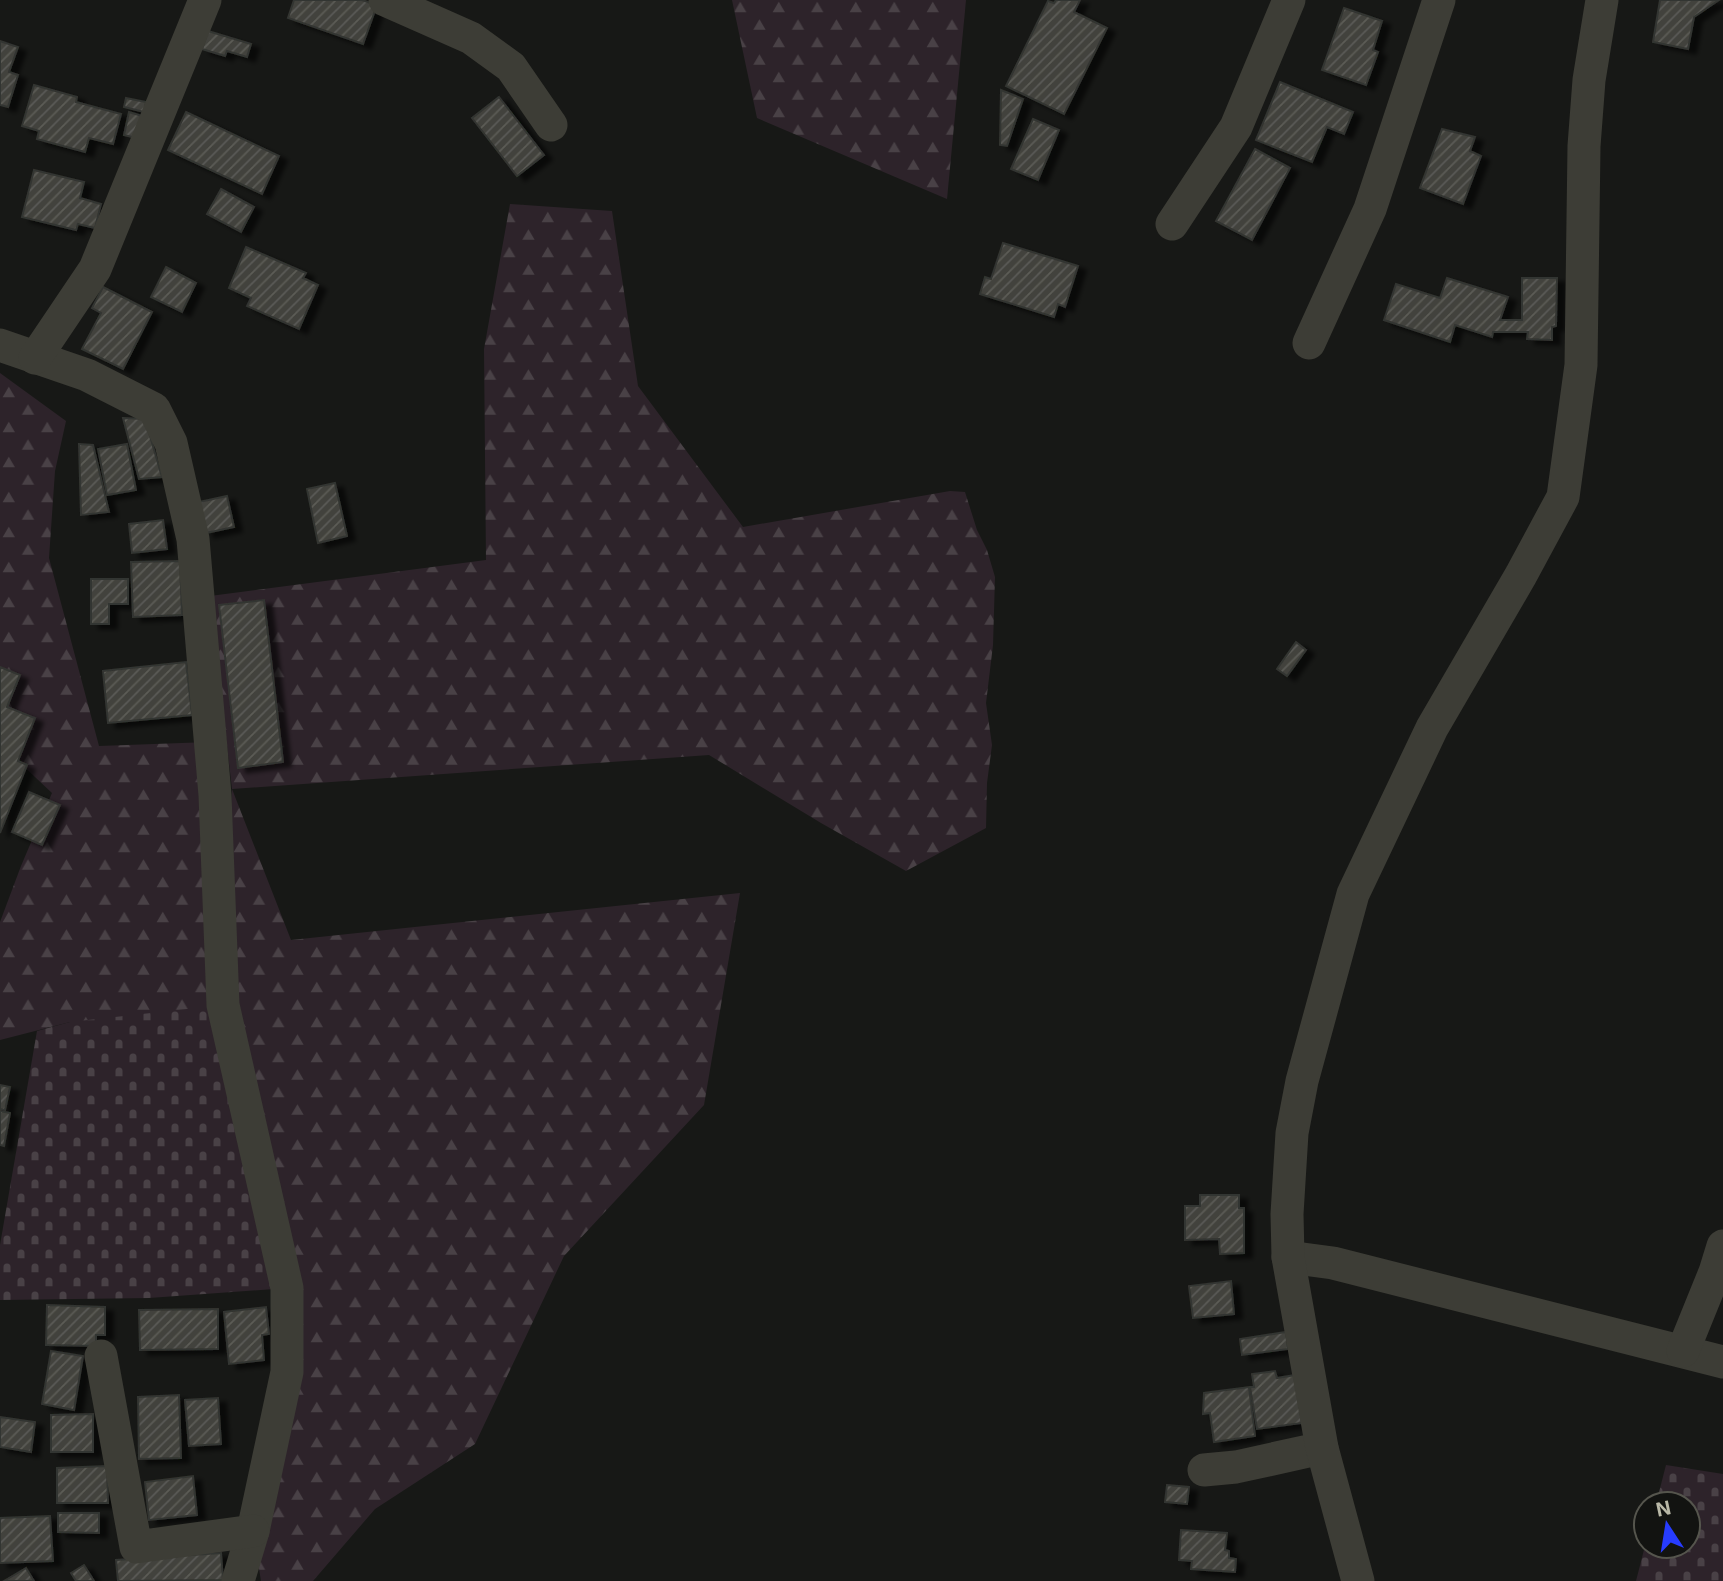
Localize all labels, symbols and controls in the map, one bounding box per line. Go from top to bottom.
north arrow [1632,1490,1702,1560]
text: N [1654,1496,1673,1522]

